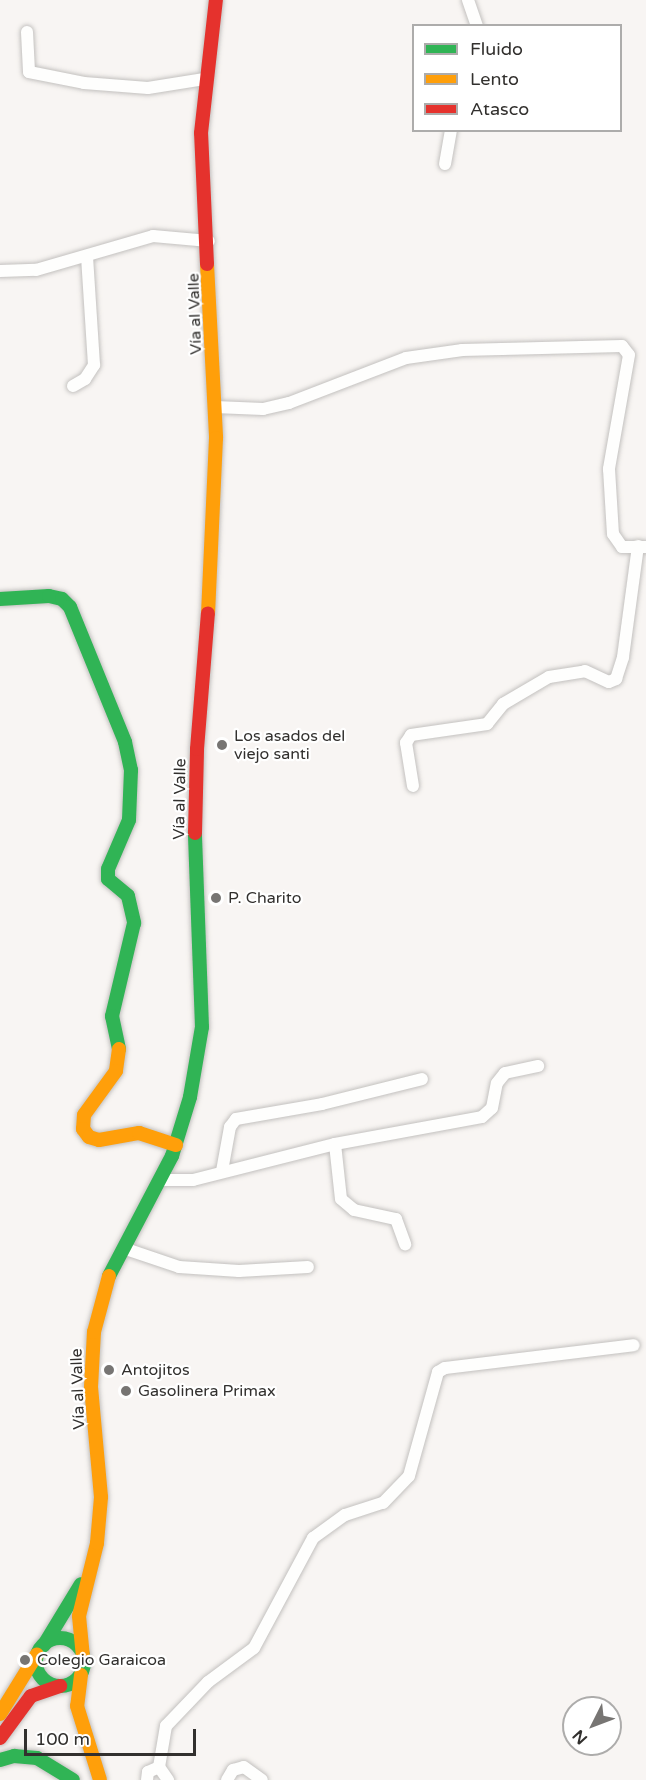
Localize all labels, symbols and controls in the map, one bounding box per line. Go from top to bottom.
legend [412,24,622,132]
text: Fluido [470,38,523,60]
text: Lento [470,68,519,90]
text: Atasco [470,98,529,120]
street label: Vía al Valle [184,273,206,355]
place label: Los asados del viejo santi [234,726,345,764]
marker: Los asados del viejo santi [215,738,229,752]
street label: Vía al Valle [170,758,190,840]
place label: P. Charito [228,888,302,908]
marker: P. Charito [209,891,223,905]
street label: Vía al Valle [67,1348,89,1430]
place label: Antojitos [121,1360,190,1380]
marker: Antojitos [102,1363,116,1377]
place label: Gasolinera Primax [138,1381,276,1401]
marker: Gasolinera Primax [119,1384,133,1398]
place label: Colegio Garaicoa [37,1650,166,1670]
marker: Colegio Garaicoa [18,1653,32,1667]
north arrow [562,1696,622,1756]
scale bar [27,1717,200,1755]
text: N [568,1725,592,1748]
text: 100 m [35,1728,90,1750]

